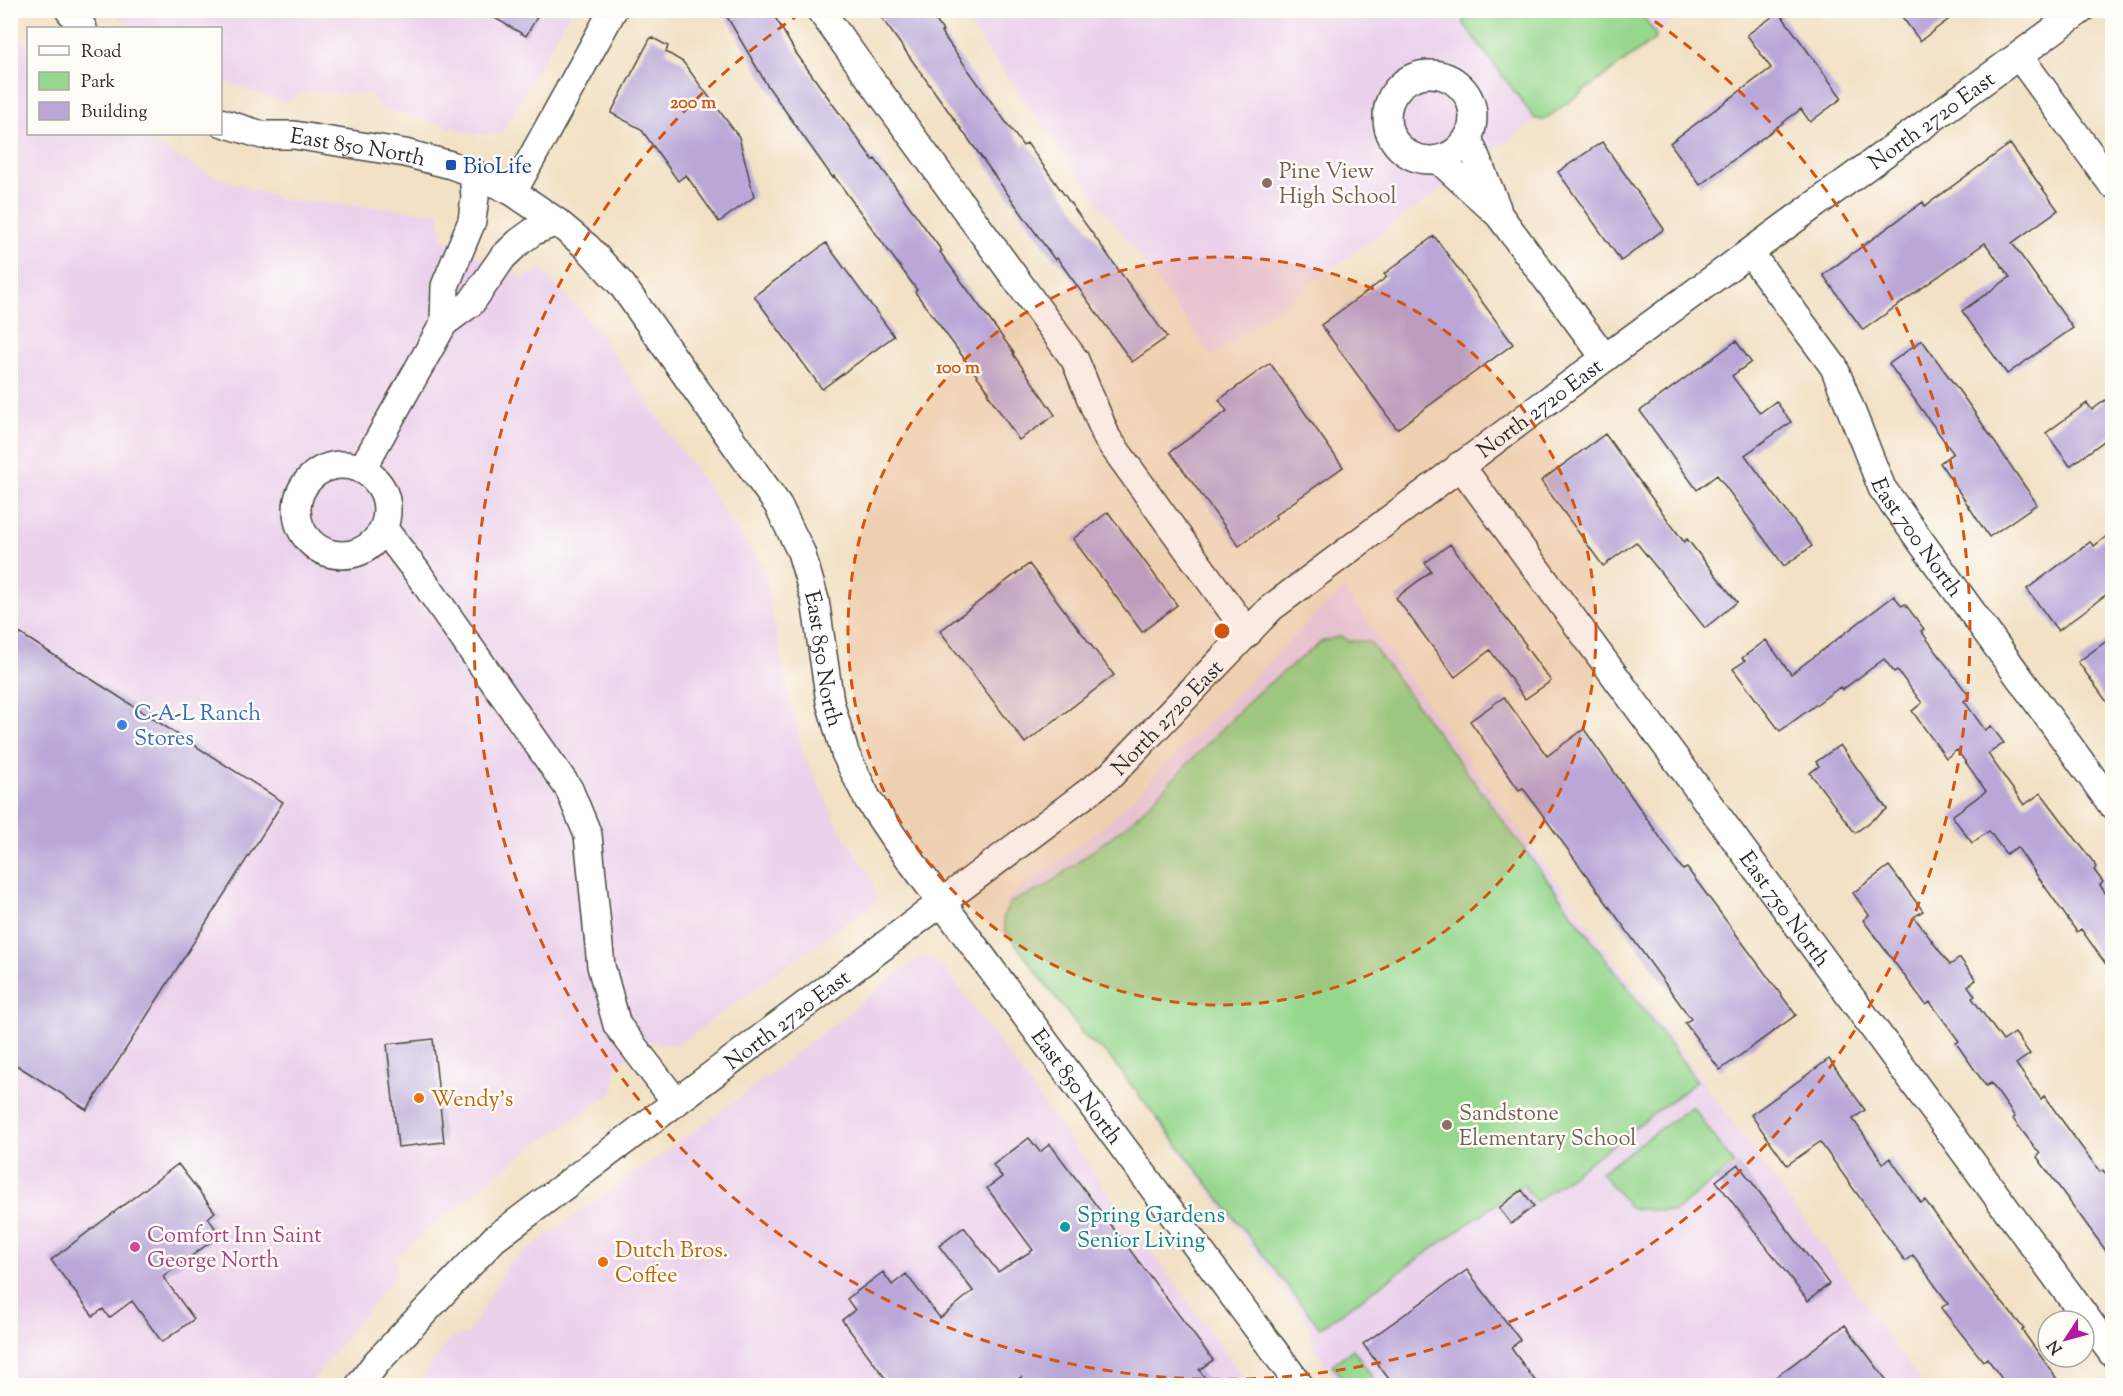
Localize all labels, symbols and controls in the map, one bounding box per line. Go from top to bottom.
legend [27,27,222,135]
text: Road [81,40,121,66]
street label: North 2720 East [1863,65,2003,179]
text: Park [81,70,116,96]
text: 200 m [670,91,716,117]
text: Building [81,100,147,126]
street label: East 850 North [287,122,429,177]
place label: BioLife [463,152,532,184]
place label: Pine View High School [1279,157,1397,214]
marker: BioLife [444,158,458,172]
marker: Pine View High School [1260,176,1274,190]
street label: North 2720 East [1471,352,1611,467]
text: 100 m [936,356,980,382]
street label: East 700 North [1861,474,1969,605]
street label: East 850 North [794,587,850,731]
centre of rings [1212,621,1232,641]
street label: North 2720 East [1105,654,1232,784]
place label: C-A-L Ranch Stores [134,699,261,756]
marker: C-A-L Ranch Stores [115,718,129,732]
street label: East 750 North [1730,845,1837,975]
street label: North 2720 East [719,963,858,1079]
street label: East 850 North [1022,1023,1129,1153]
place label: Wendy's [431,1085,513,1117]
marker: Wendy's [412,1091,426,1105]
place label: Sandstone Elementary School [1459,1099,1636,1156]
marker: Sandstone Elementary School [1440,1118,1454,1132]
place label: Spring Gardens Senior Living [1077,1201,1225,1258]
marker: Spring Gardens Senior Living [1058,1220,1072,1234]
place label: Comfort Inn Saint George North [147,1221,322,1278]
place label: Dutch Bros. Coffee [615,1236,728,1293]
marker: Comfort Inn Saint George North [128,1240,142,1254]
marker: Dutch Bros. Coffee [596,1255,610,1269]
north arrow [2036,1309,2096,1369]
text: N [2043,1334,2069,1358]

